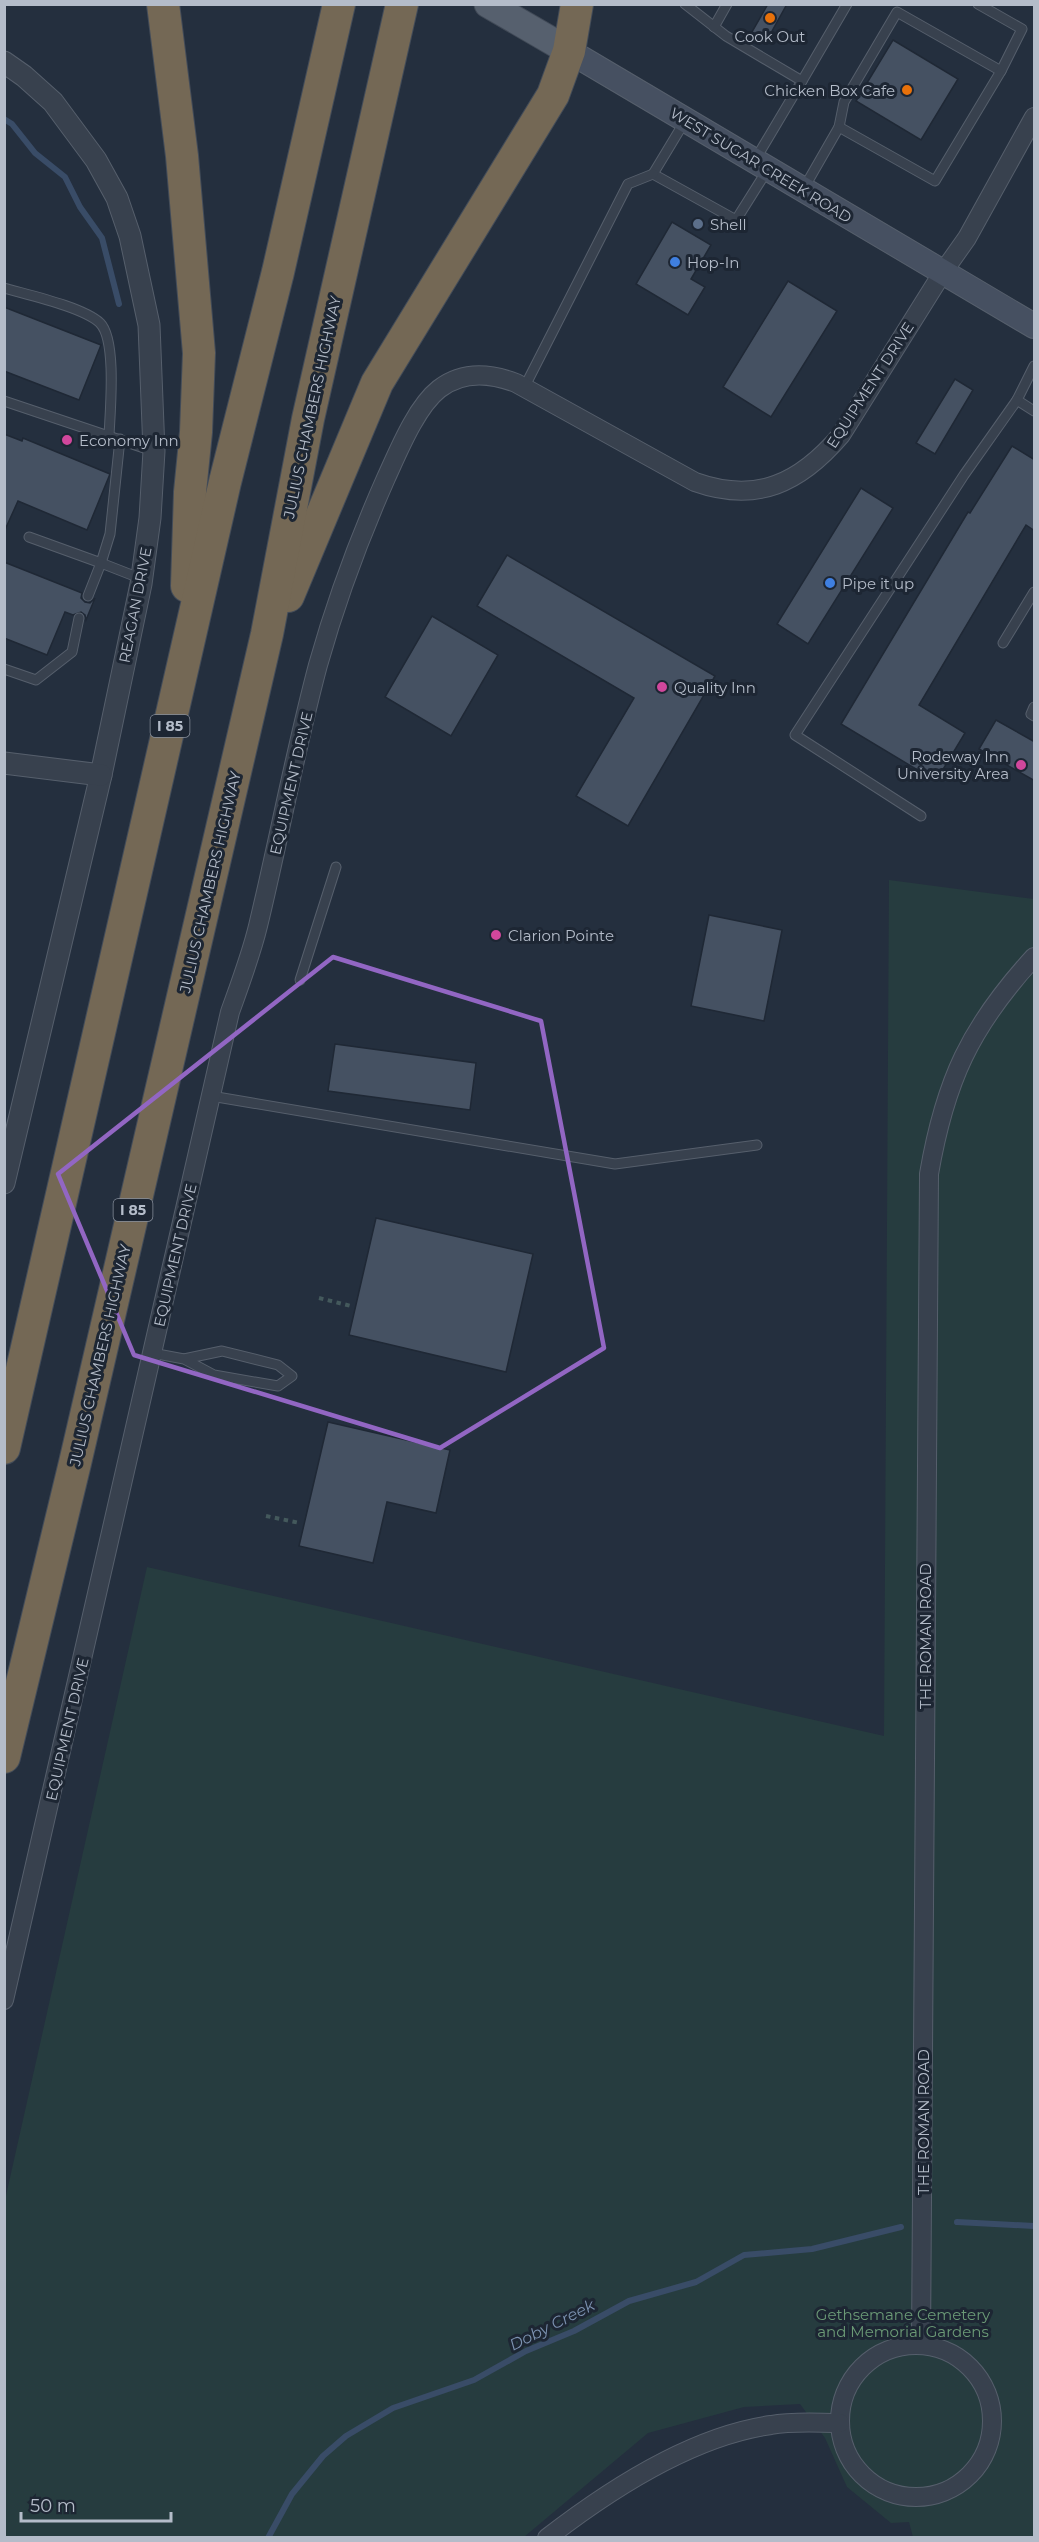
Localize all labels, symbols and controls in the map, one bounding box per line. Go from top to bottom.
marker: Cook Out [763,11,777,25]
place label: Cook Out [735,27,805,46]
place label: Chicken Box Cafe [764,81,895,100]
marker: Chicken Box Cafe [900,83,914,97]
street label: WEST SUGAR CREEK ROAD [667,103,855,227]
place label: Shell [710,215,747,234]
marker: Shell [691,217,705,231]
place label: Hop-In [687,253,739,272]
marker: Hop-In [668,255,682,269]
street label: JULIUS CHAMBERS HIGHWAY [279,294,345,521]
street label: EQUIPMENT DRIVE [822,318,918,452]
place label: Economy Inn [79,431,179,450]
marker: Economy Inn [60,433,74,447]
street label: REAGAN DRIVE [114,545,156,665]
place label: Pipe it up [842,574,914,593]
marker: Pipe it up [823,576,837,590]
place label: Quality Inn [674,678,756,697]
marker: Quality Inn [655,680,669,694]
street label: EQUIPMENT DRIVE [265,709,317,857]
road number: I 85 [150,715,190,737]
place label: Rodeway Inn University Area [897,747,1009,783]
marker: Rodeway Inn University Area [1014,758,1028,772]
street label: JULIUS CHAMBERS HIGHWAY [175,769,245,996]
place label: Clarion Pointe [508,926,614,945]
marker: Clarion Pointe [489,928,503,942]
street label: EQUIPMENT DRIVE [149,1181,201,1329]
road number: I 85 [114,1199,152,1221]
street label: JULIUS CHAMBERS HIGHWAY [65,1242,135,1469]
street label: THE ROMAN ROAD [916,1563,935,1709]
street label: EQUIPMENT DRIVE [41,1655,93,1803]
street label: THE ROMAN ROAD [914,2049,933,2195]
water label: Doby Creek [506,2295,599,2355]
park label: Gethsemane Cemetery and Memorial Gardens [816,2305,991,2341]
scale bar [21,2485,171,2523]
text: 50 m [30,2495,76,2517]

